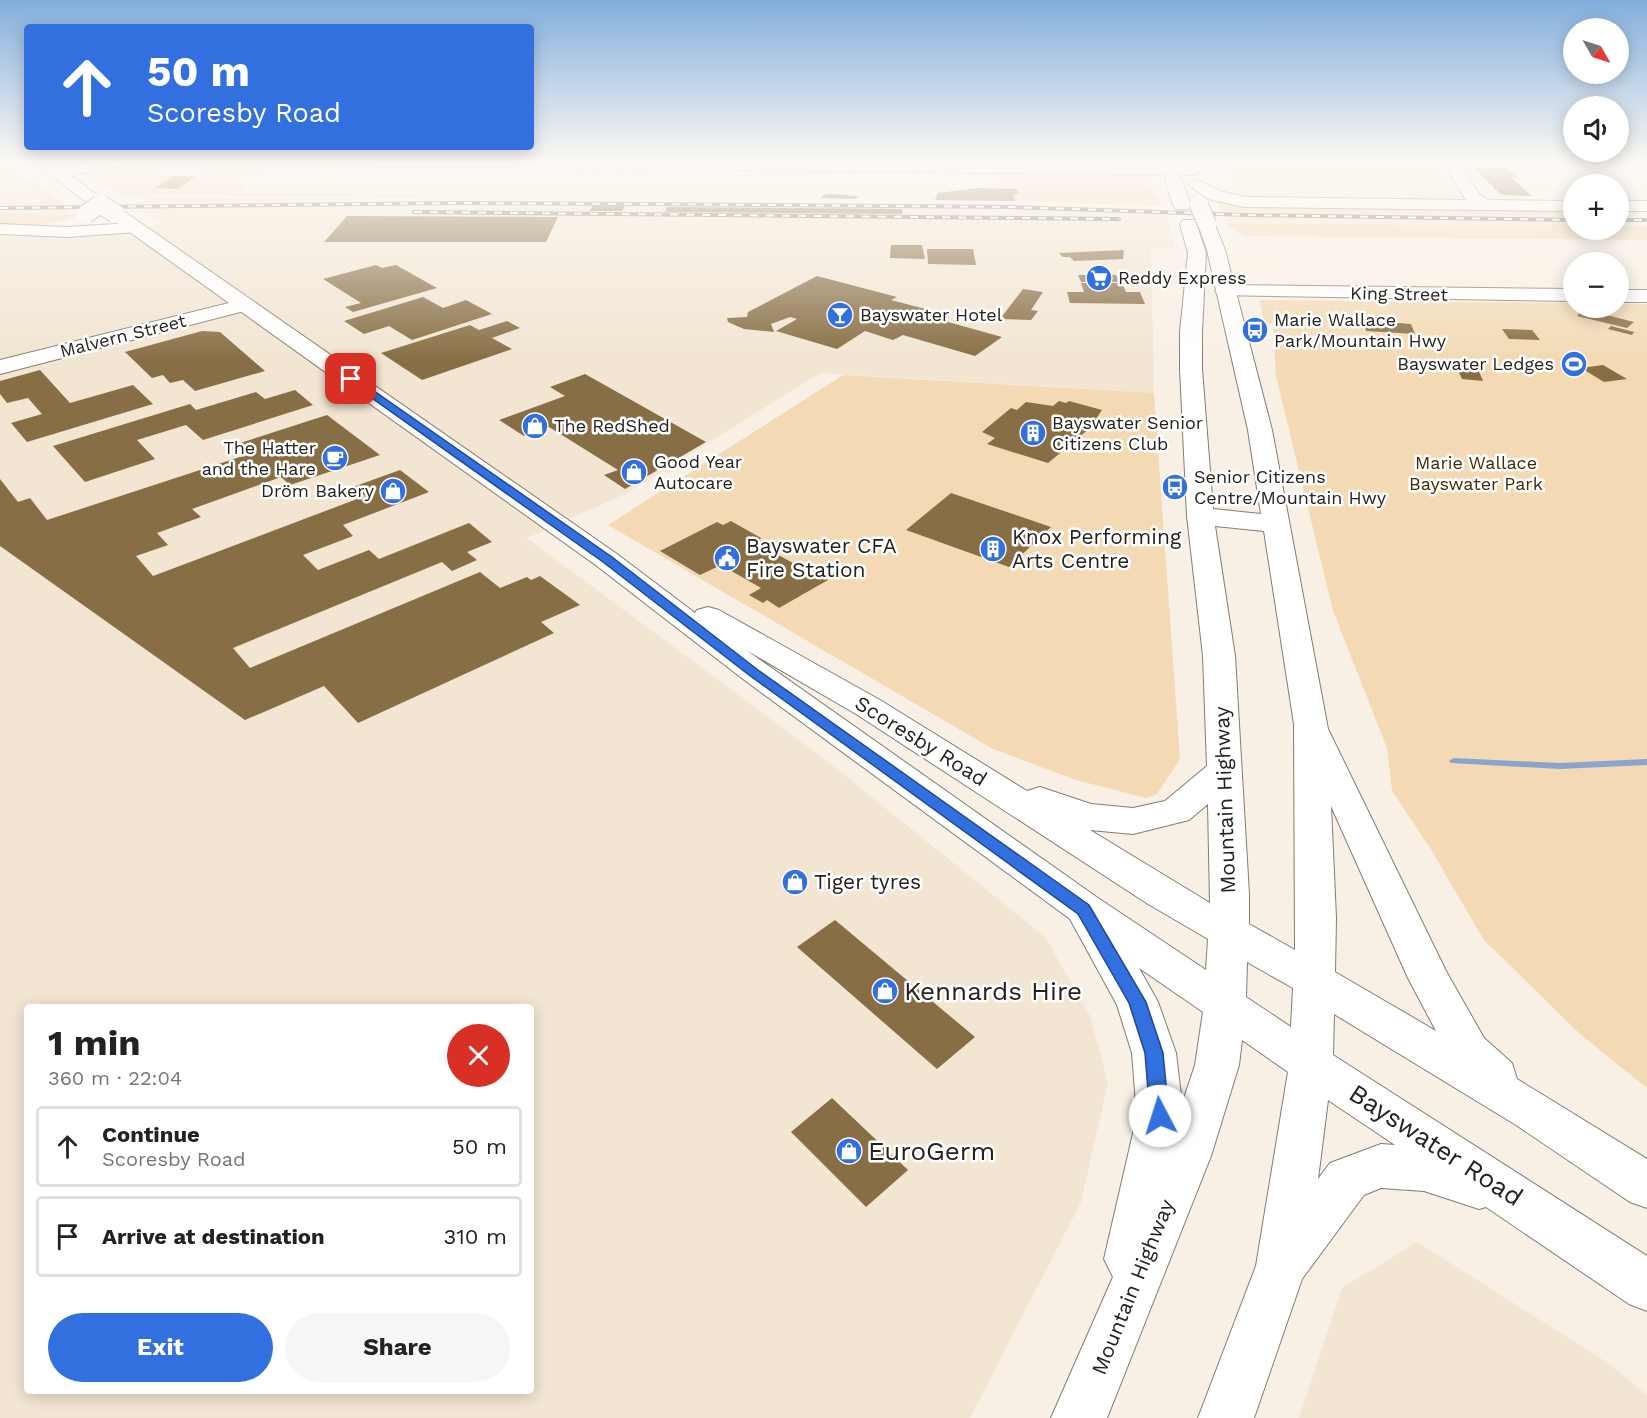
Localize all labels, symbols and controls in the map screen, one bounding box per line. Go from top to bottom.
north arrow [1563,18,1629,84]
map controls [1563,18,1629,318]
text: 50 m [147,47,250,96]
icon: ahead [48,48,126,126]
button: sound [1563,96,1629,162]
text: Scoresby Road [147,97,341,129]
button: + [1563,174,1629,240]
button: − [1563,252,1629,318]
supermarket icon: Reddy Express [1084,263,1114,293]
place label: Reddy Express [1118,267,1246,288]
street label: King Street [1350,282,1448,305]
bar icon: Bayswater Hotel [825,300,855,330]
place label: Bayswater Hotel [860,304,1003,325]
place label: Marie Wallace Park/Mountain Hwy [1274,309,1447,351]
street label: Malvern Street [58,310,189,361]
bus stop icon: Marie Wallace Park/Mountain Hwy [1240,315,1270,345]
sports icon: Bayswater Ledges [1559,349,1589,379]
pin [325,353,376,404]
place label: Bayswater Ledges [1397,353,1554,374]
icon: arrive [334,362,367,395]
shop icon: The RedShed [520,411,550,441]
place label: Bayswater Senior Citizens Club [1052,412,1203,454]
place label: The RedShed [554,415,670,436]
building icon: Bayswater Senior Citizens Club [1018,418,1048,448]
place label: The Hatter and the Hare [202,437,316,479]
cafe icon: The Hatter and the Hare [320,443,350,473]
place label: Good Year Autocare [654,451,742,493]
park label: Marie Wallace Bayswater Park [1409,452,1543,494]
shop icon: Good Year Autocare [619,457,649,487]
place label: Senior Citizens Centre/Mountain Hwy [1194,466,1387,508]
bus stop icon: Senior Citizens Centre/Mountain Hwy [1160,472,1190,502]
shop icon: Dröm Bakery [378,476,408,506]
place label: Dröm Bakery [261,480,375,501]
place label: Knox Performing Arts Centre [1012,524,1182,573]
place label: Bayswater CFA Fire Station [746,533,897,582]
building icon: Knox Performing Arts Centre [978,534,1008,564]
public building icon: Bayswater CFA Fire Station [712,543,742,573]
street label: Scoresby Road [851,690,992,791]
street label: Mountain Highway [1209,706,1240,894]
shop icon: Tiger tyres [780,867,810,897]
place label: Tiger tyres [814,869,921,894]
shop icon: Kennards Hire [870,976,900,1006]
place label: Kennards Hire [904,976,1082,1006]
text: 1 min [48,1022,140,1064]
button: close [447,1024,510,1087]
text: 360 m · 22:04 [48,1066,182,1090]
street label: Bayswater Road [1344,1078,1528,1212]
position arrow [1128,1084,1192,1148]
text: Continue [102,1122,200,1147]
icon: ahead [51,1130,84,1163]
text: 50 m [452,1134,507,1159]
shop icon: EuroGerm [834,1136,864,1166]
place label: EuroGerm [868,1136,995,1166]
text: Scoresby Road [102,1147,246,1171]
street label: Mountain Highway [1086,1195,1179,1378]
icon: arrive [51,1220,84,1253]
text: Arrive at destination [102,1224,325,1249]
text: 310 m [443,1224,507,1249]
button: Exit [48,1313,273,1382]
button: Share [285,1313,510,1382]

